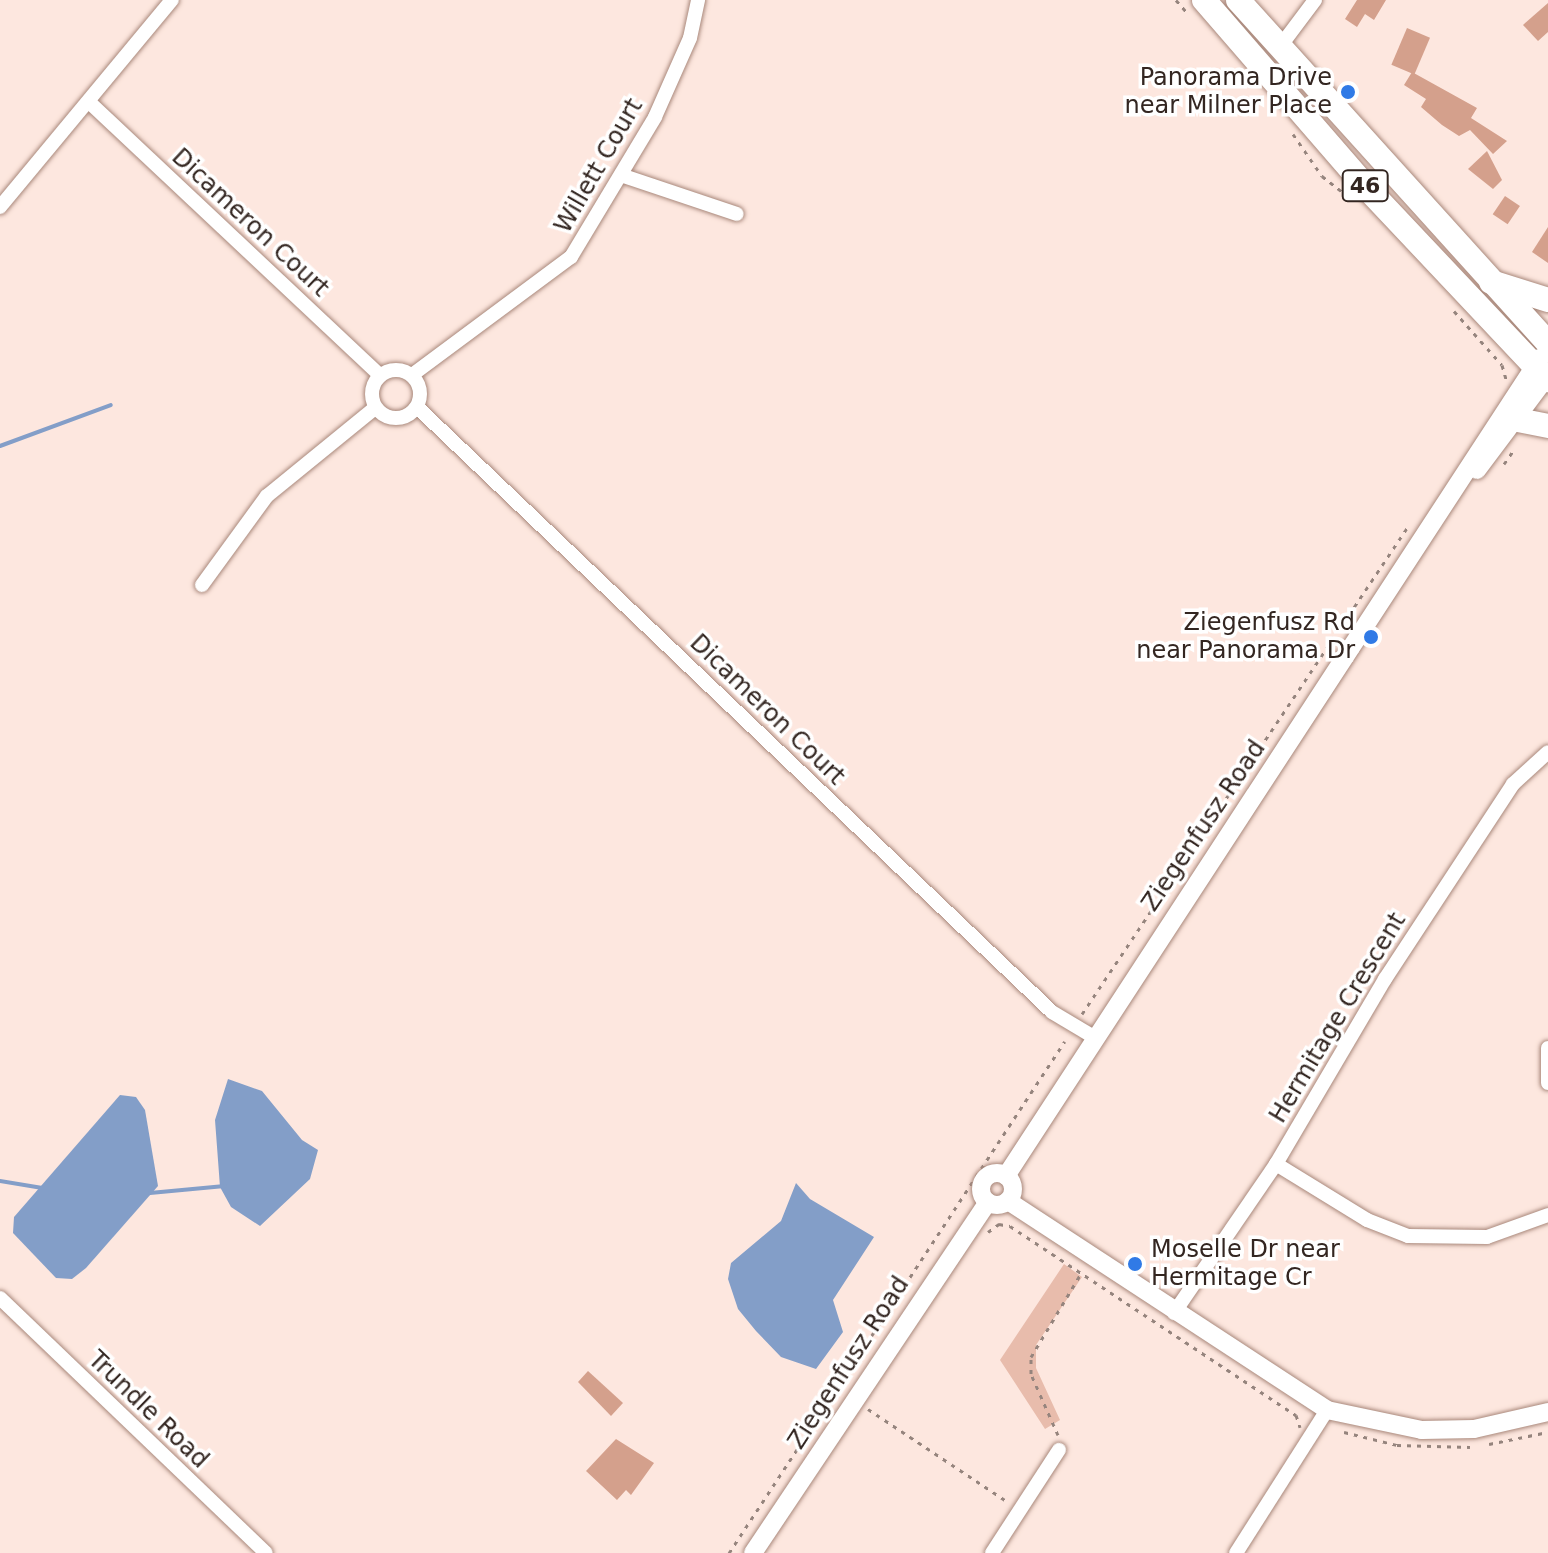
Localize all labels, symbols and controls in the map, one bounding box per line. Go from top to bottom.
place label: Panorama Drive near Milner Place [1124,64,1332,120]
marker: Panorama Drive near Milner Place [1339,83,1357,101]
street label: Willett Court [549,94,649,238]
street label: Dicameron Court [166,143,334,303]
road number: 46 [1341,168,1389,204]
place label: Ziegenfusz Rd near Panorama Dr [1136,609,1355,665]
marker: Ziegenfusz Rd near Panorama Dr [1362,628,1380,646]
street label: Dicameron Court [684,629,850,791]
street label: Ziegenfusz Road [1136,735,1272,917]
street label: Hermitage Crescent [1264,908,1412,1128]
place label: Moselle Dr near Hermitage Cr [1151,1236,1340,1292]
marker: Moselle Dr near Hermitage Cr [1126,1255,1144,1273]
street label: Ziegenfusz Road [783,1271,915,1455]
street label: Trundle Road [82,1345,214,1475]

